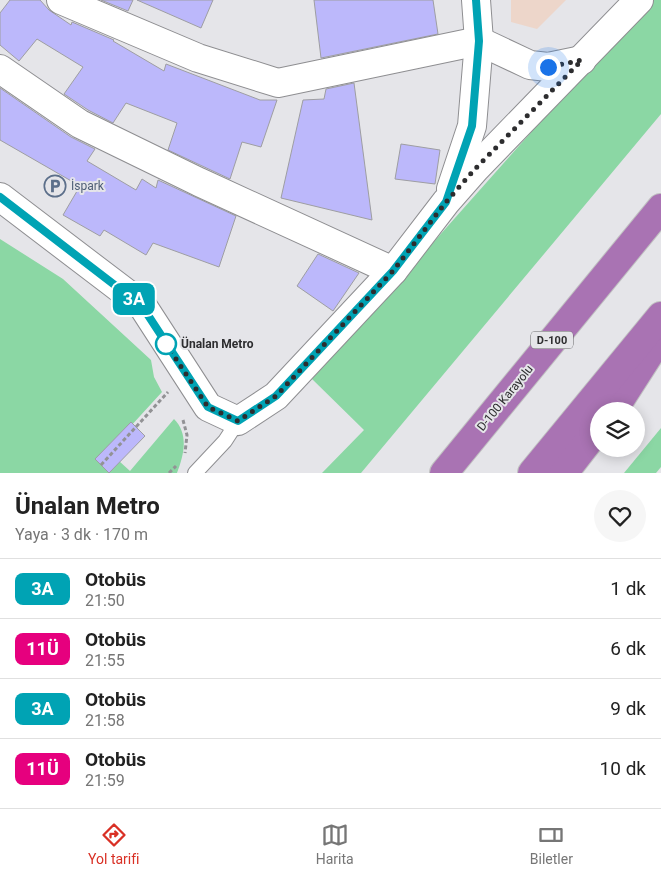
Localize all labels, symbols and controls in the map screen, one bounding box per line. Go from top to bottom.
your location [536,55,561,80]
parking icon: İspark [43,174,67,198]
place label: İspark [71,178,105,193]
line badge: 3A [112,283,156,315]
text: 3A [123,288,145,309]
road number: D-100 [531,332,573,348]
marker: Ünalan Metro [155,333,177,355]
place label: Ünalan Metro [181,336,254,351]
street label: D-100 Karayolu [474,362,536,434]
map controls [590,402,645,457]
button: layers [590,402,645,457]
button: heart [594,490,646,542]
text: Ünalan Metro [15,492,160,520]
text: Yaya · 3 dk · 170 m [15,525,148,544]
text: Otobüs [85,568,146,591]
text: 1 dk [610,577,646,600]
text: 3A [31,578,54,599]
text: 21:50 [85,591,125,610]
text: Otobüs [85,628,146,651]
text: 6 dk [610,637,646,660]
text: 11Ü [26,638,59,659]
text: 21:55 [85,651,125,670]
text: Otobüs [85,688,146,711]
text: 9 dk [610,697,646,720]
text: 3A [31,698,54,719]
text: 21:58 [85,711,125,730]
text: Otobüs [85,748,146,771]
text: 10 dk [600,757,646,780]
text: 11Ü [26,758,59,779]
text: 21:59 [85,771,125,790]
tab: Yol tarifi [88,821,140,867]
tab: Harita [316,821,354,867]
tab: Biletler [530,821,573,867]

